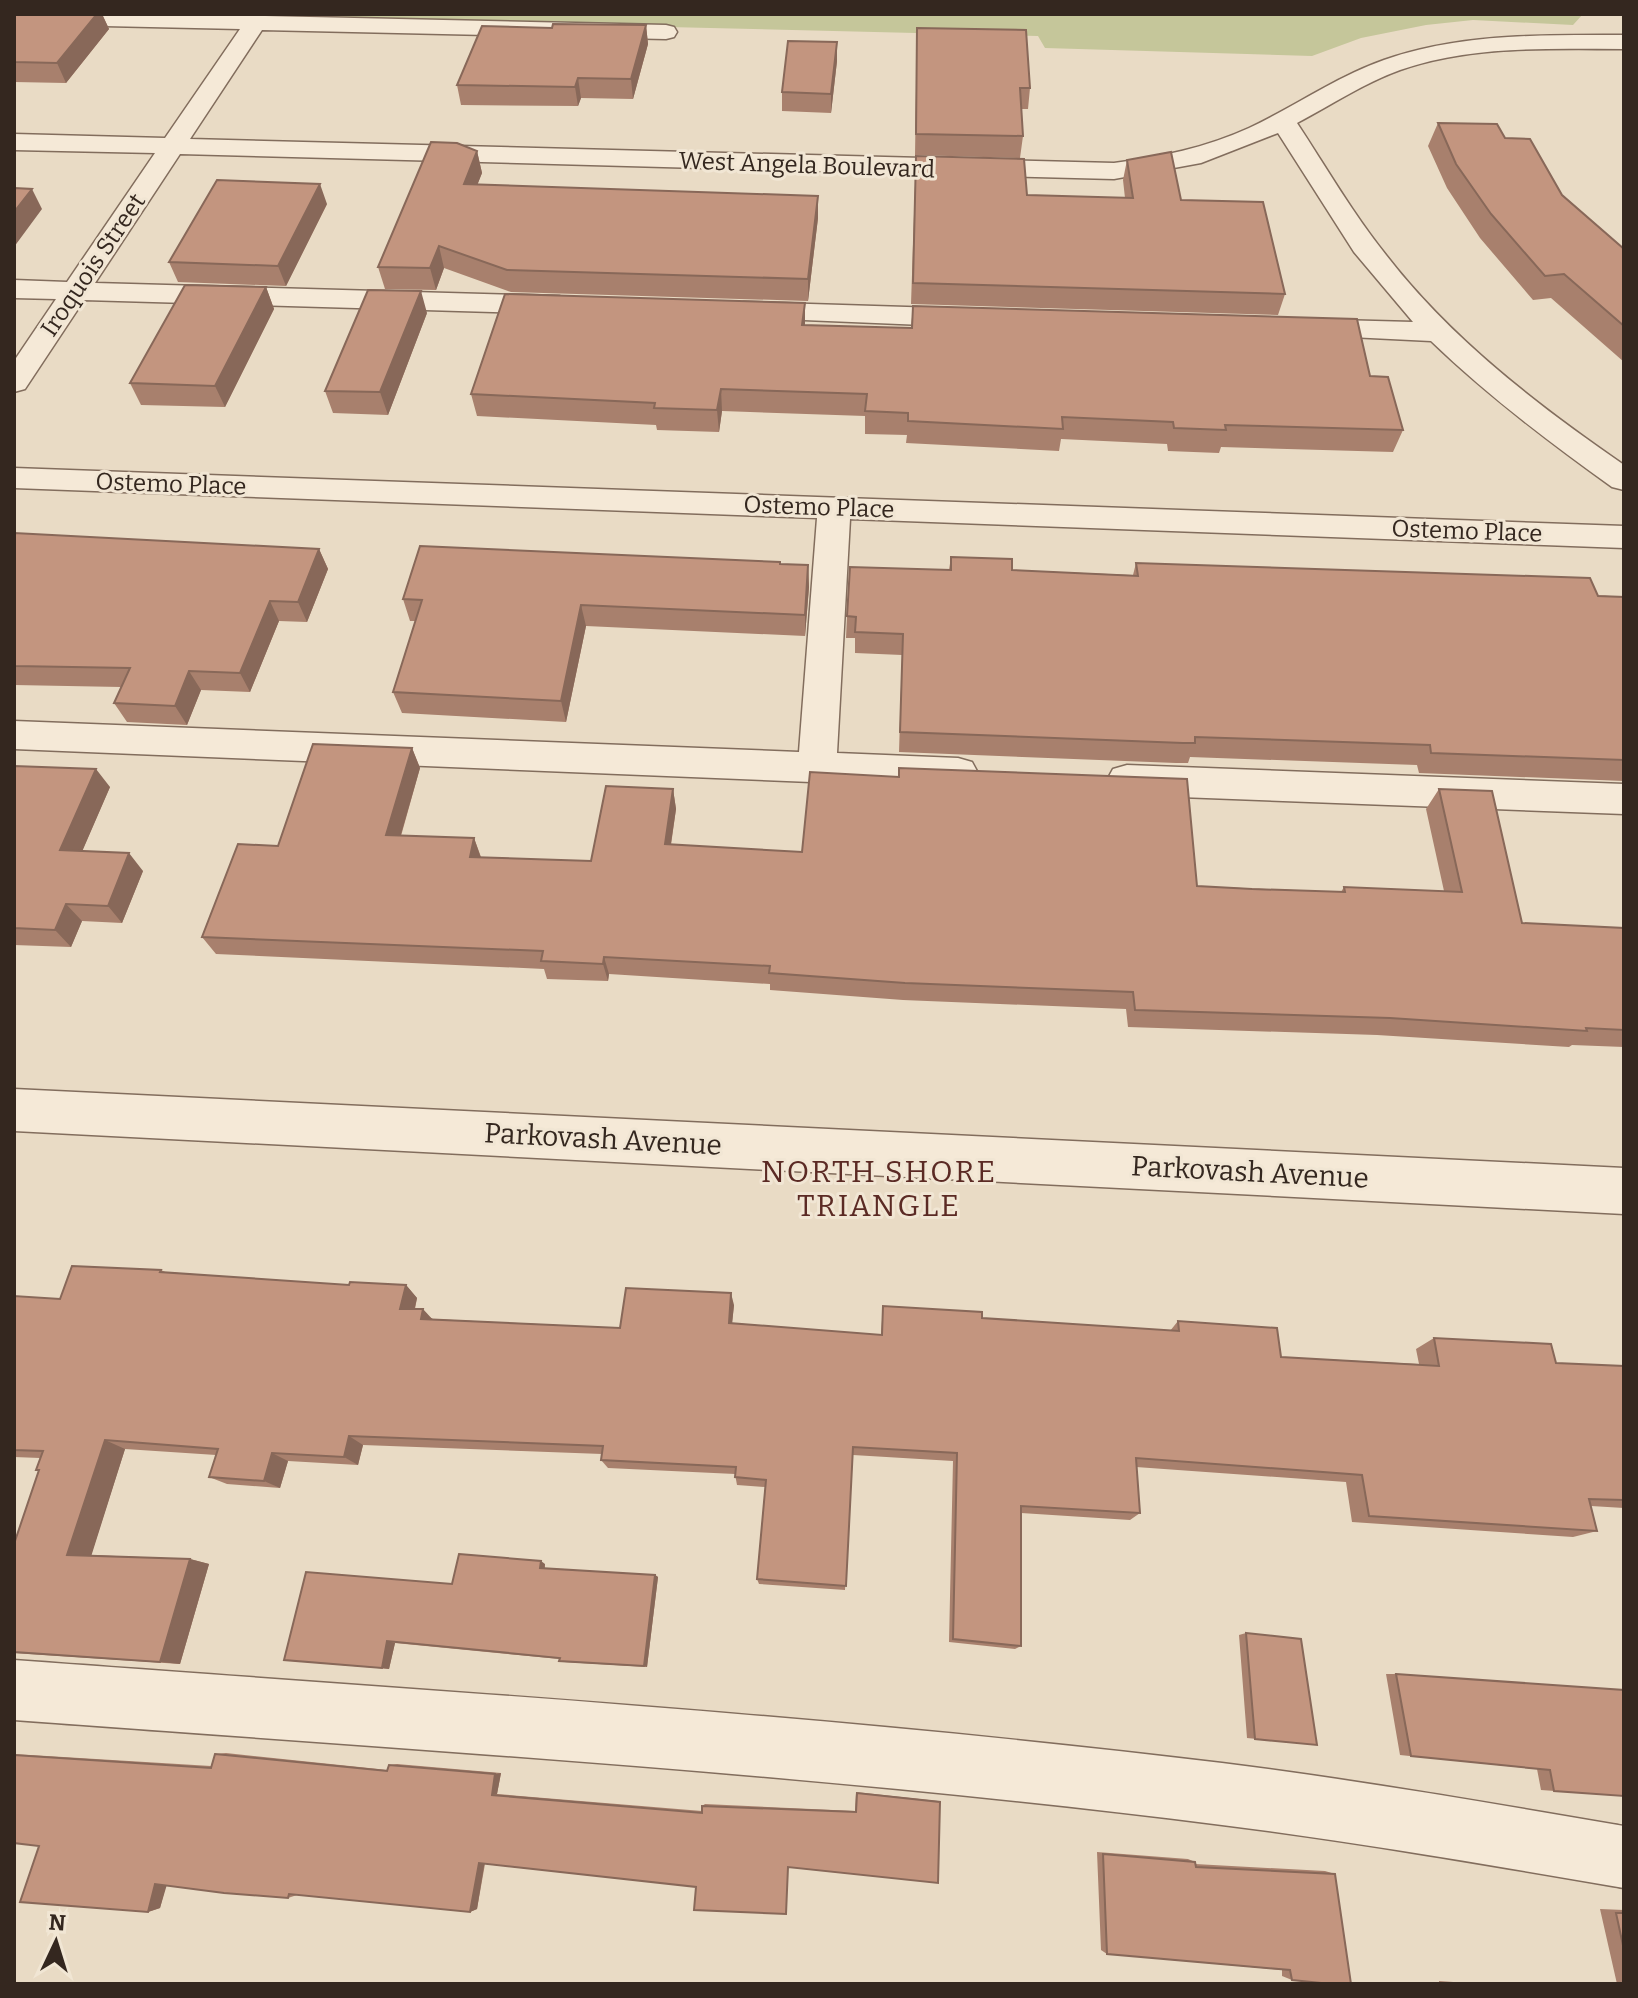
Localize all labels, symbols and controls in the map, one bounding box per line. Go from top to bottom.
street label: West Angela Boulevard [678,147,936,183]
street label: Iroquois Street [35,188,151,342]
street label: Ostemo Place [95,467,247,501]
street label: Ostemo Place [743,490,895,524]
street label: Ostemo Place [1391,514,1543,548]
street label: Parkovash Avenue [483,1116,723,1162]
street label: Parkovash Avenue [1130,1149,1370,1195]
district label: NORTH SHORE TRIANGLE [761,1154,997,1224]
north arrow [16,1902,96,1982]
text: N [48,1908,67,1937]

